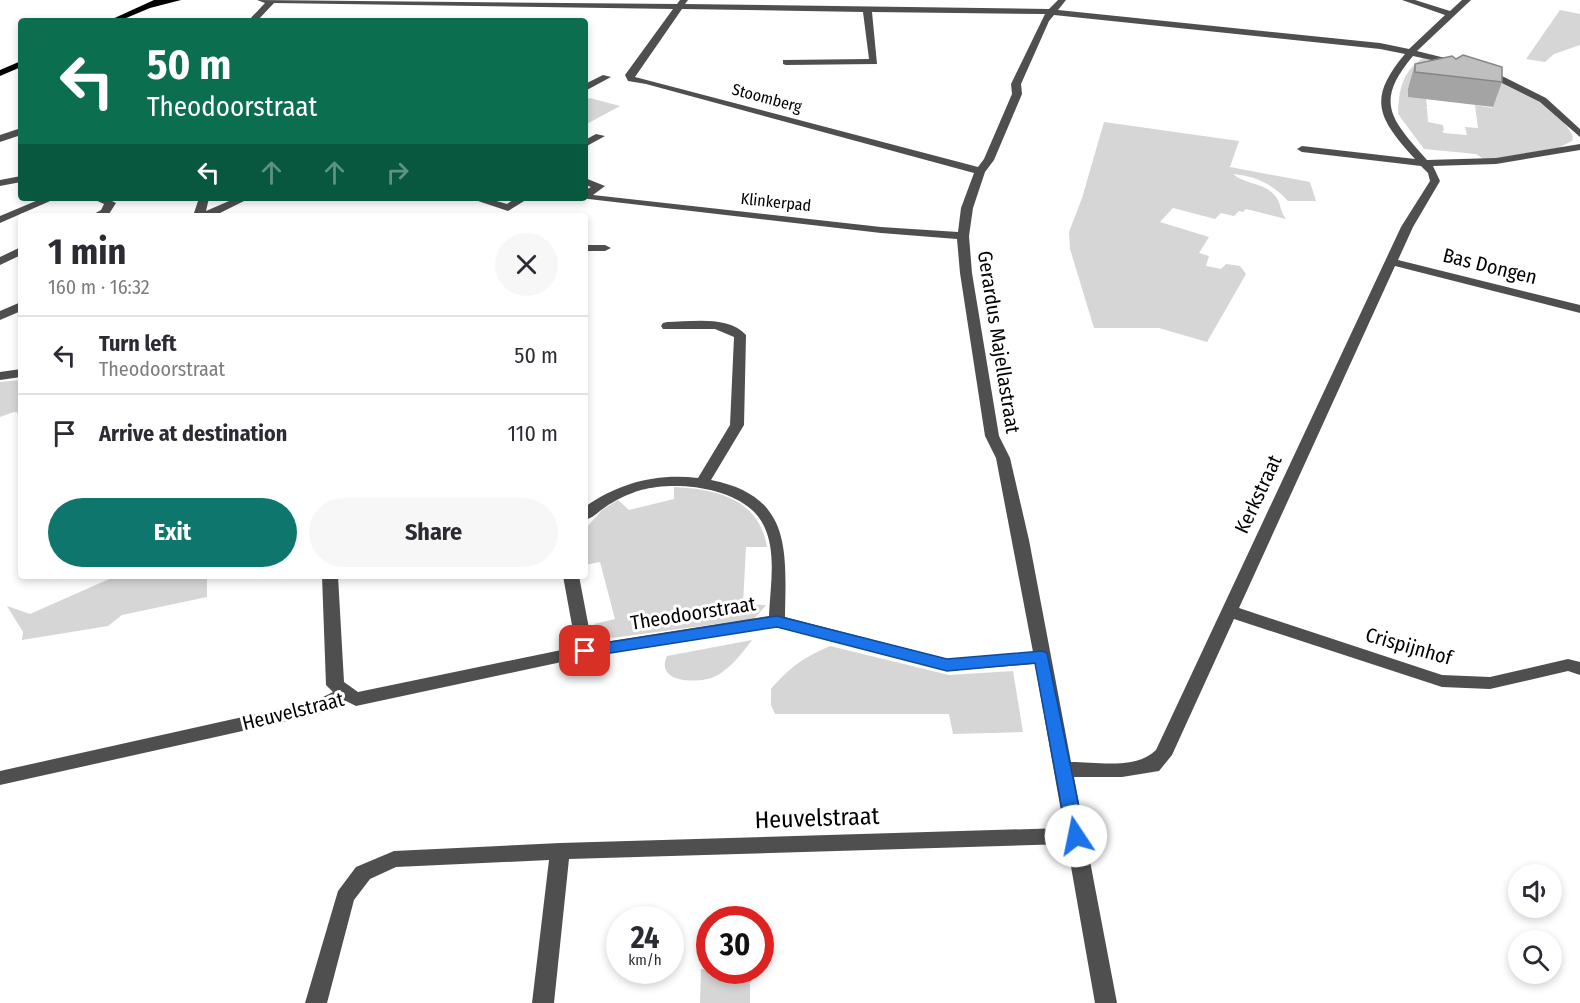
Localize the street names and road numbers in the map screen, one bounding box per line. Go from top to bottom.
street label: Stoomberg [730,80,804,117]
street label: Klinkerpad [740,189,812,215]
street label: Bas Dongen [1441,243,1539,289]
street label: Gerardus Majellastraat [973,249,1025,436]
street label: Kerkstraat [1229,451,1287,537]
street label: Theodoorstraat [629,591,758,635]
street label: Crispijnhof [1363,622,1457,670]
street label: Heuvelstraat [240,687,347,735]
street label: Heuvelstraat [754,802,880,834]

